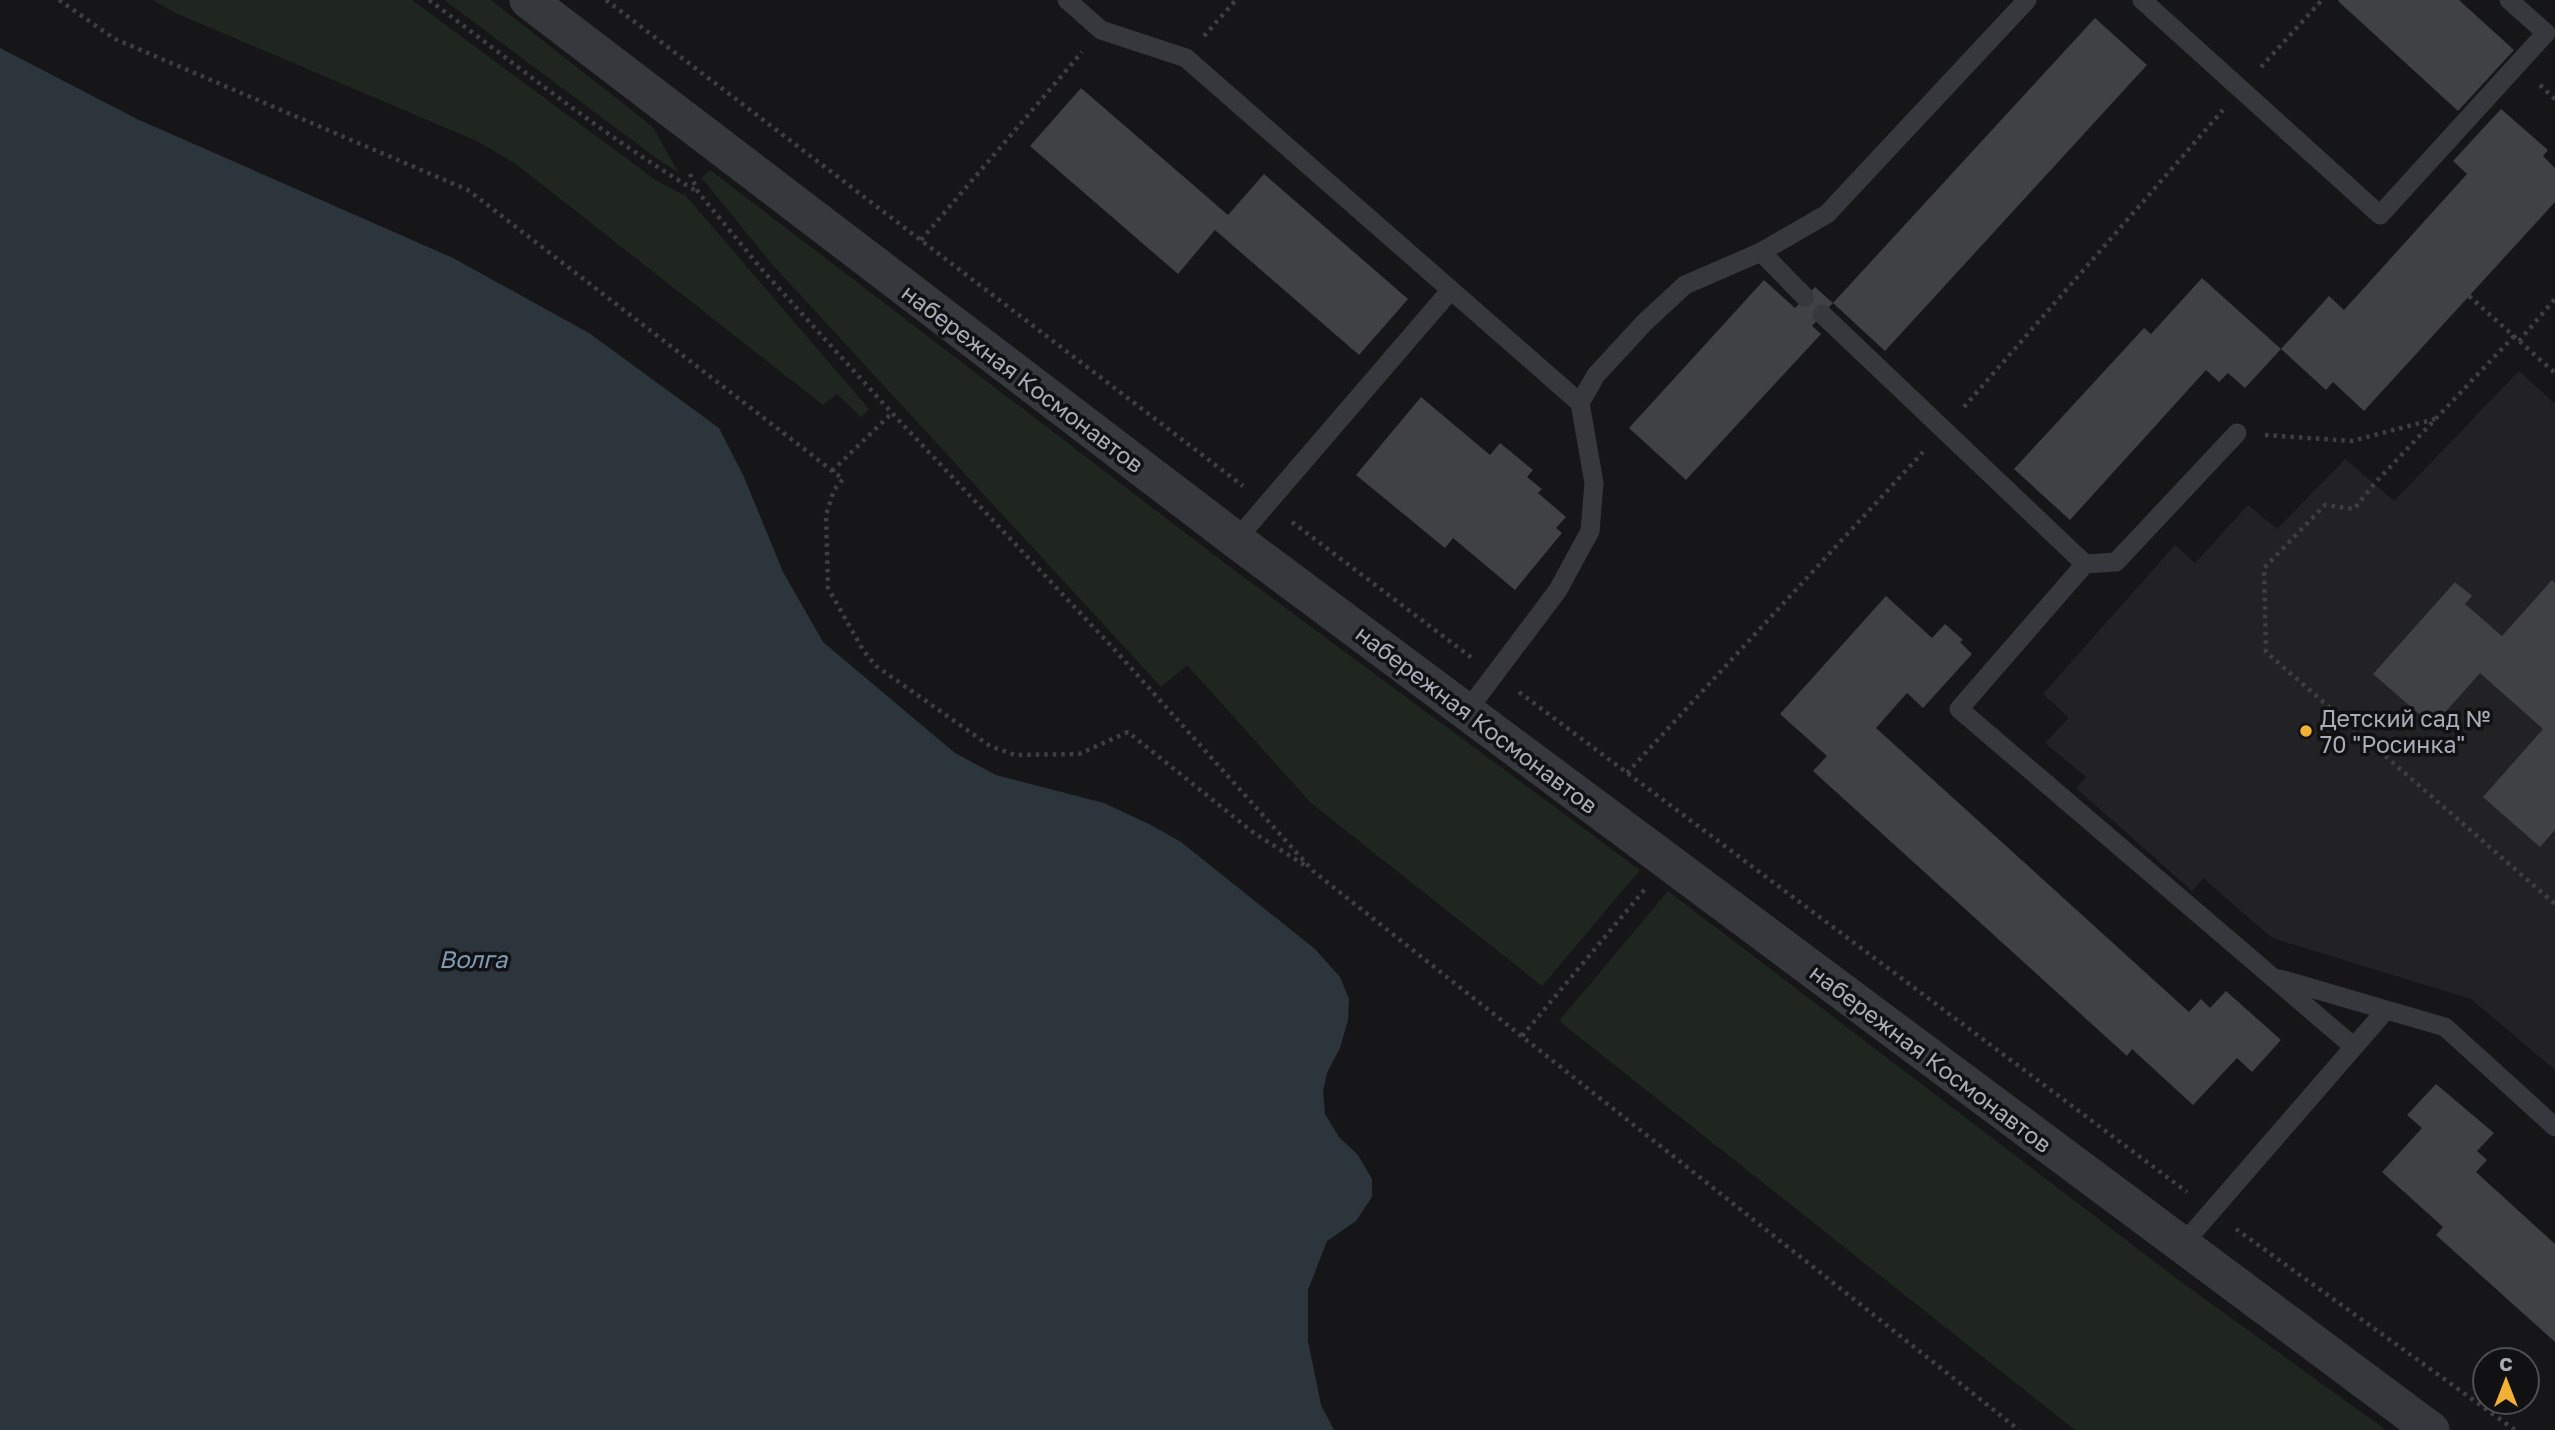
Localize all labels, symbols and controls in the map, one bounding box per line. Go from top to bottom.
street label: набережная Космонавтов [897,278,1149,478]
street label: набережная Космонавтов [1351,619,1603,819]
place label: Детский сад № 70 "Росинка" [2320,704,2491,758]
marker: Детский сад № 70 "Росинка" [2298,723,2314,739]
water label: Волга [439,944,509,973]
street label: набережная Космонавтов [1805,958,2057,1158]
north arrow [2471,1346,2541,1416]
text: С [2499,1352,2513,1375]

